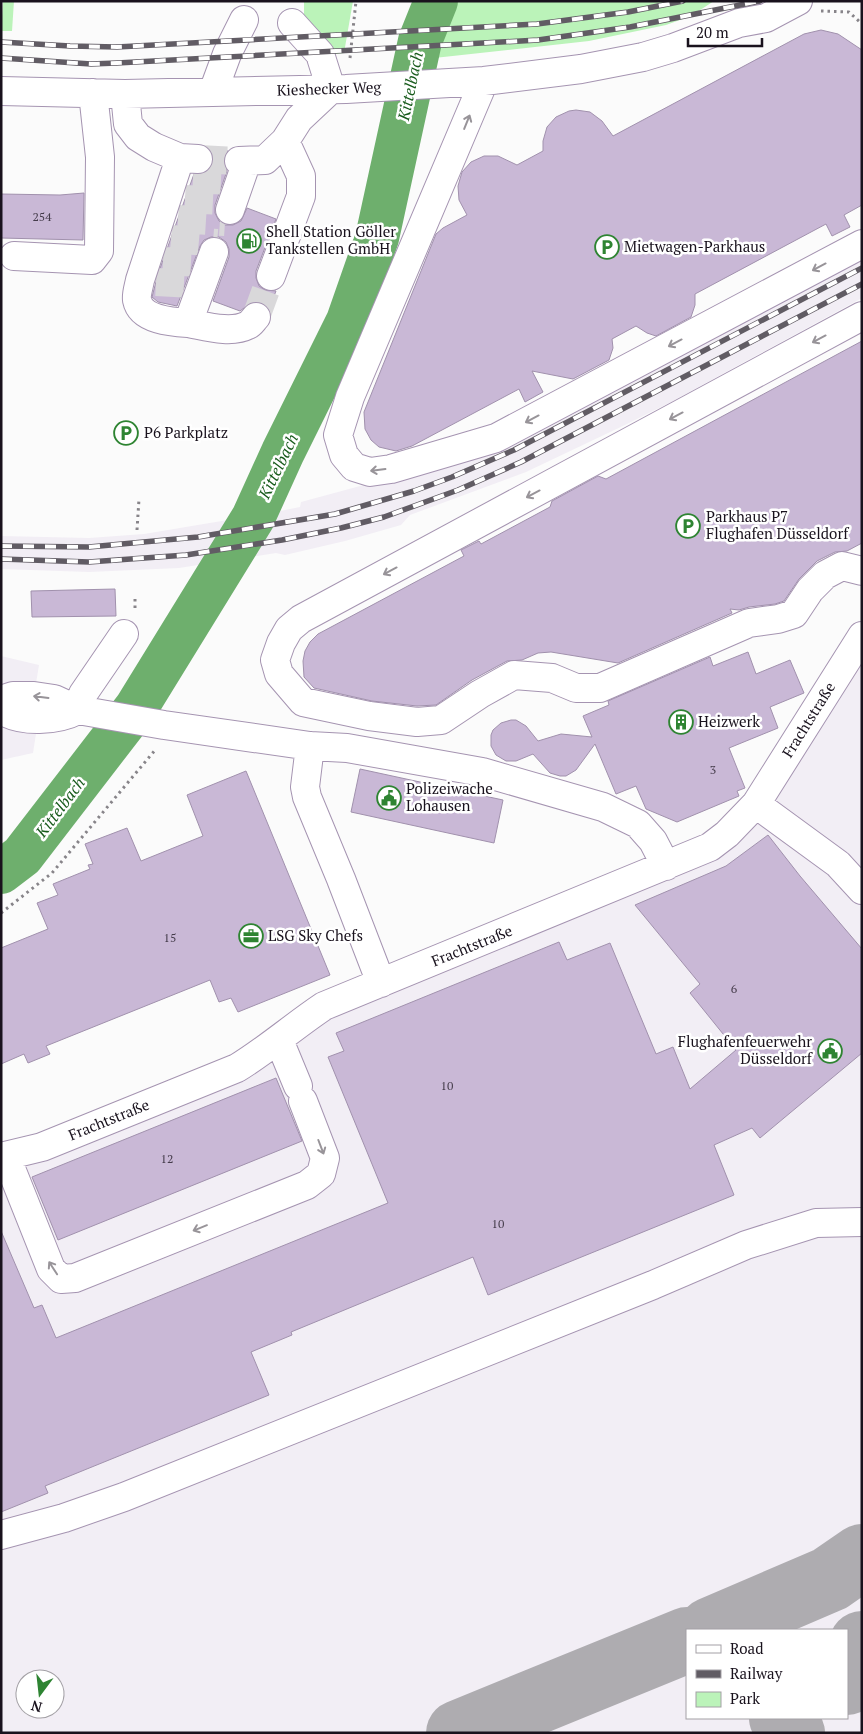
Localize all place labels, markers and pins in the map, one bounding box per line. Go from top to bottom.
place label: Shell Station Göller Tankstellen GmbH [266,221,396,258]
fuel station icon: Shell Station Göller Tankstellen GmbH [236,228,262,254]
parking icon: Mietwagen-Parkhaus [594,234,620,260]
place label: Mietwagen-Parkhaus [624,236,765,256]
parking icon: P6 Parkplatz [113,420,139,446]
place label: P6 Parkplatz [144,422,228,442]
place label: Parkhaus P7 Flughafen Düsseldorf [706,506,849,543]
parking icon: Parkhaus P7 Flughafen Düsseldorf [675,513,701,539]
building icon: Heizwerk [668,709,694,735]
place label: Heizwerk [698,711,760,731]
place label: Polizeiwache Lohausen [406,778,493,815]
public building icon: Polizeiwache Lohausen [376,785,402,811]
office icon: LSG Sky Chefs [238,923,264,949]
place label: LSG Sky Chefs [268,925,363,945]
place label: Flughafenfeuerwehr Düsseldorf [678,1031,813,1068]
public building icon: Flughafenfeuerwehr Düsseldorf [817,1038,843,1064]

